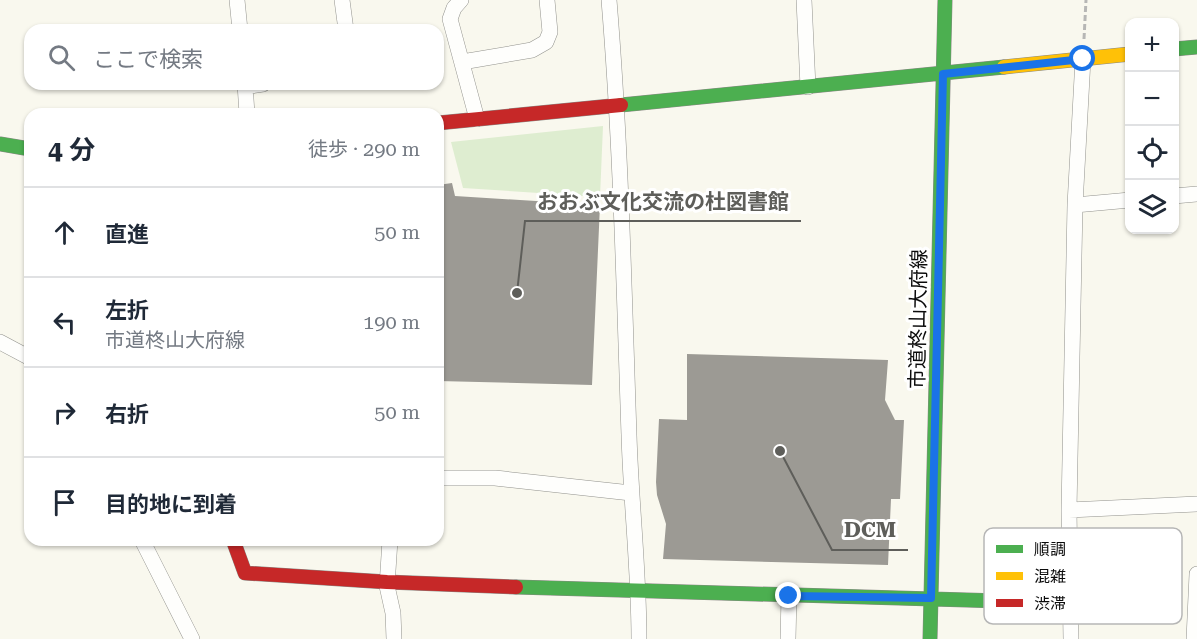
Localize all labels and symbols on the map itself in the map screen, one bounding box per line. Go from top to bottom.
route start [1069,45,1095,71]
callout: おおぶ文化交流の杜図書館 [525,182,801,221]
text: おおぶ文化交流の杜図書館 [537,190,789,214]
street label: 市道柊山大府線 [905,249,931,389]
callout: DCM [832,511,908,550]
text: DCM [844,518,896,542]
legend [984,528,1182,624]
text: 順調 [1034,540,1066,559]
text: 混雑 [1034,567,1066,586]
route end [775,582,801,608]
text: 渋滞 [1034,594,1066,613]

